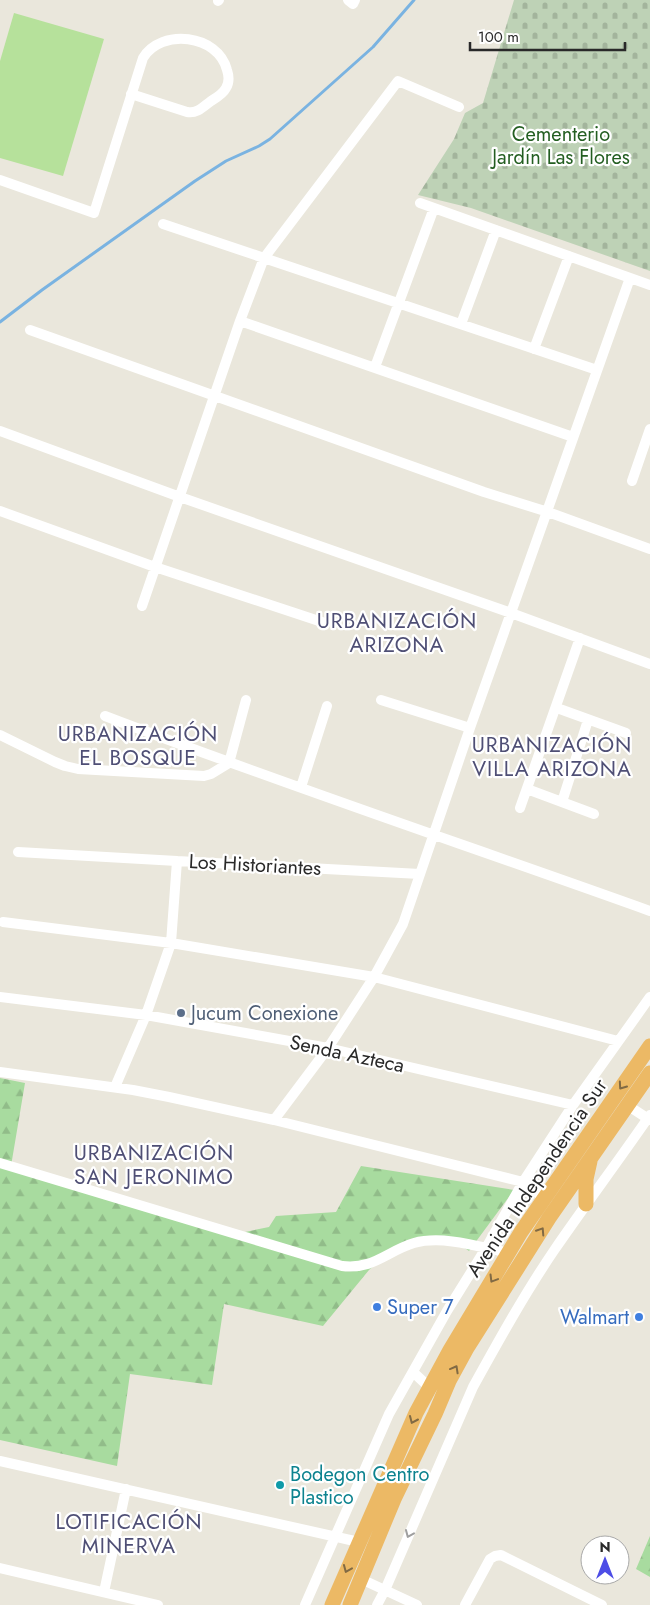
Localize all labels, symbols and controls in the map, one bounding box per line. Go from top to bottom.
scale bar [470,20,625,52]
text: 100 m [478,26,519,48]
park label: Cementerio Jardín Las Flores [489,120,630,172]
district label: URBANIZACIÓN ARIZONA [317,606,477,660]
district label: URBANIZACIÓN EL BOSQUE [58,719,218,773]
district label: URBANIZACIÓN VILLA ARIZONA [472,730,632,784]
street label: Los Historiantes [188,847,322,883]
place label: Jucum Conexione [188,999,338,1028]
marker: Jucum Conexione [175,1007,187,1019]
street label: Senda Azteca [287,1028,407,1080]
street label: Avenida Independencia Sur [460,1073,615,1283]
one-way arrow [619,1080,628,1089]
district label: URBANIZACIÓN SAN JERONIMO [74,1138,234,1192]
one-way arrow [534,1227,544,1236]
one-way arrow [490,1273,499,1282]
place label: Super 7 [387,1293,454,1322]
marker: Super 7 [371,1301,383,1313]
place label: Walmart [560,1303,629,1332]
marker: Walmart [633,1311,645,1323]
one-way arrow [449,1365,459,1374]
one-way arrow [408,1415,419,1424]
place label: Bodegon Centro Plastico [290,1460,429,1512]
marker: Bodegon Centro Plastico [274,1479,286,1491]
district label: LOTIFICACIÓN MINERVA [55,1507,203,1561]
one-way arrow [405,1529,416,1538]
north arrow [580,1535,630,1585]
text: N [599,1537,611,1557]
one-way arrow [343,1564,354,1573]

